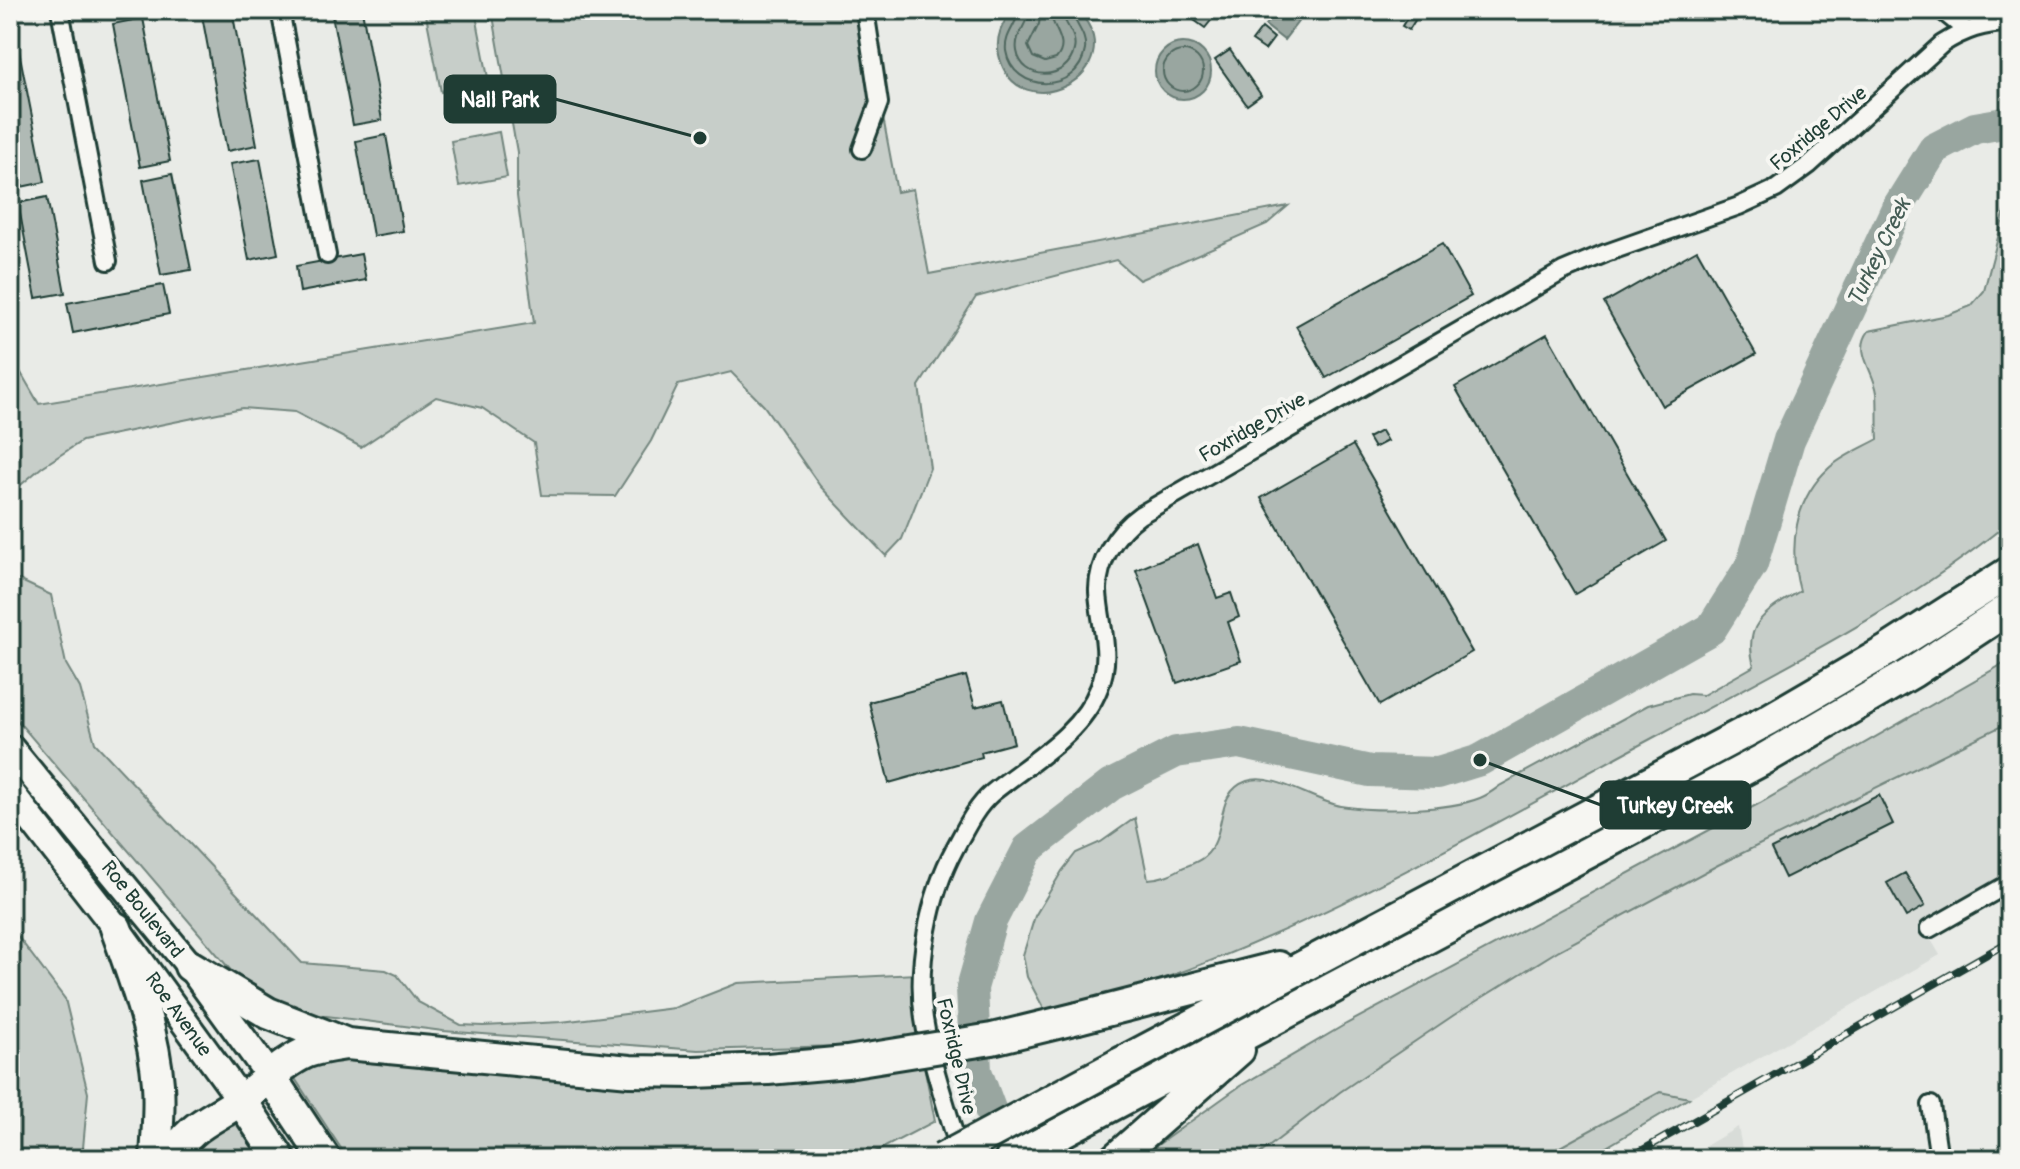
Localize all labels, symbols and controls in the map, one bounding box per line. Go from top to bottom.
callout: Nall Park [445,76,555,122]
street label: Foxridge Drive [1765,81,1872,176]
text: Nall Park [461,86,540,114]
water label: Turkey Creek [1841,192,1918,311]
street label: Foxridge Drive [1195,387,1310,468]
callout: Turkey Creek [1601,782,1750,828]
text: Turkey Creek [1616,792,1734,820]
street label: Roe Boulevard [96,856,189,963]
street label: Roe Avenue [140,967,218,1061]
street label: Foxridge Drive [931,995,982,1117]

